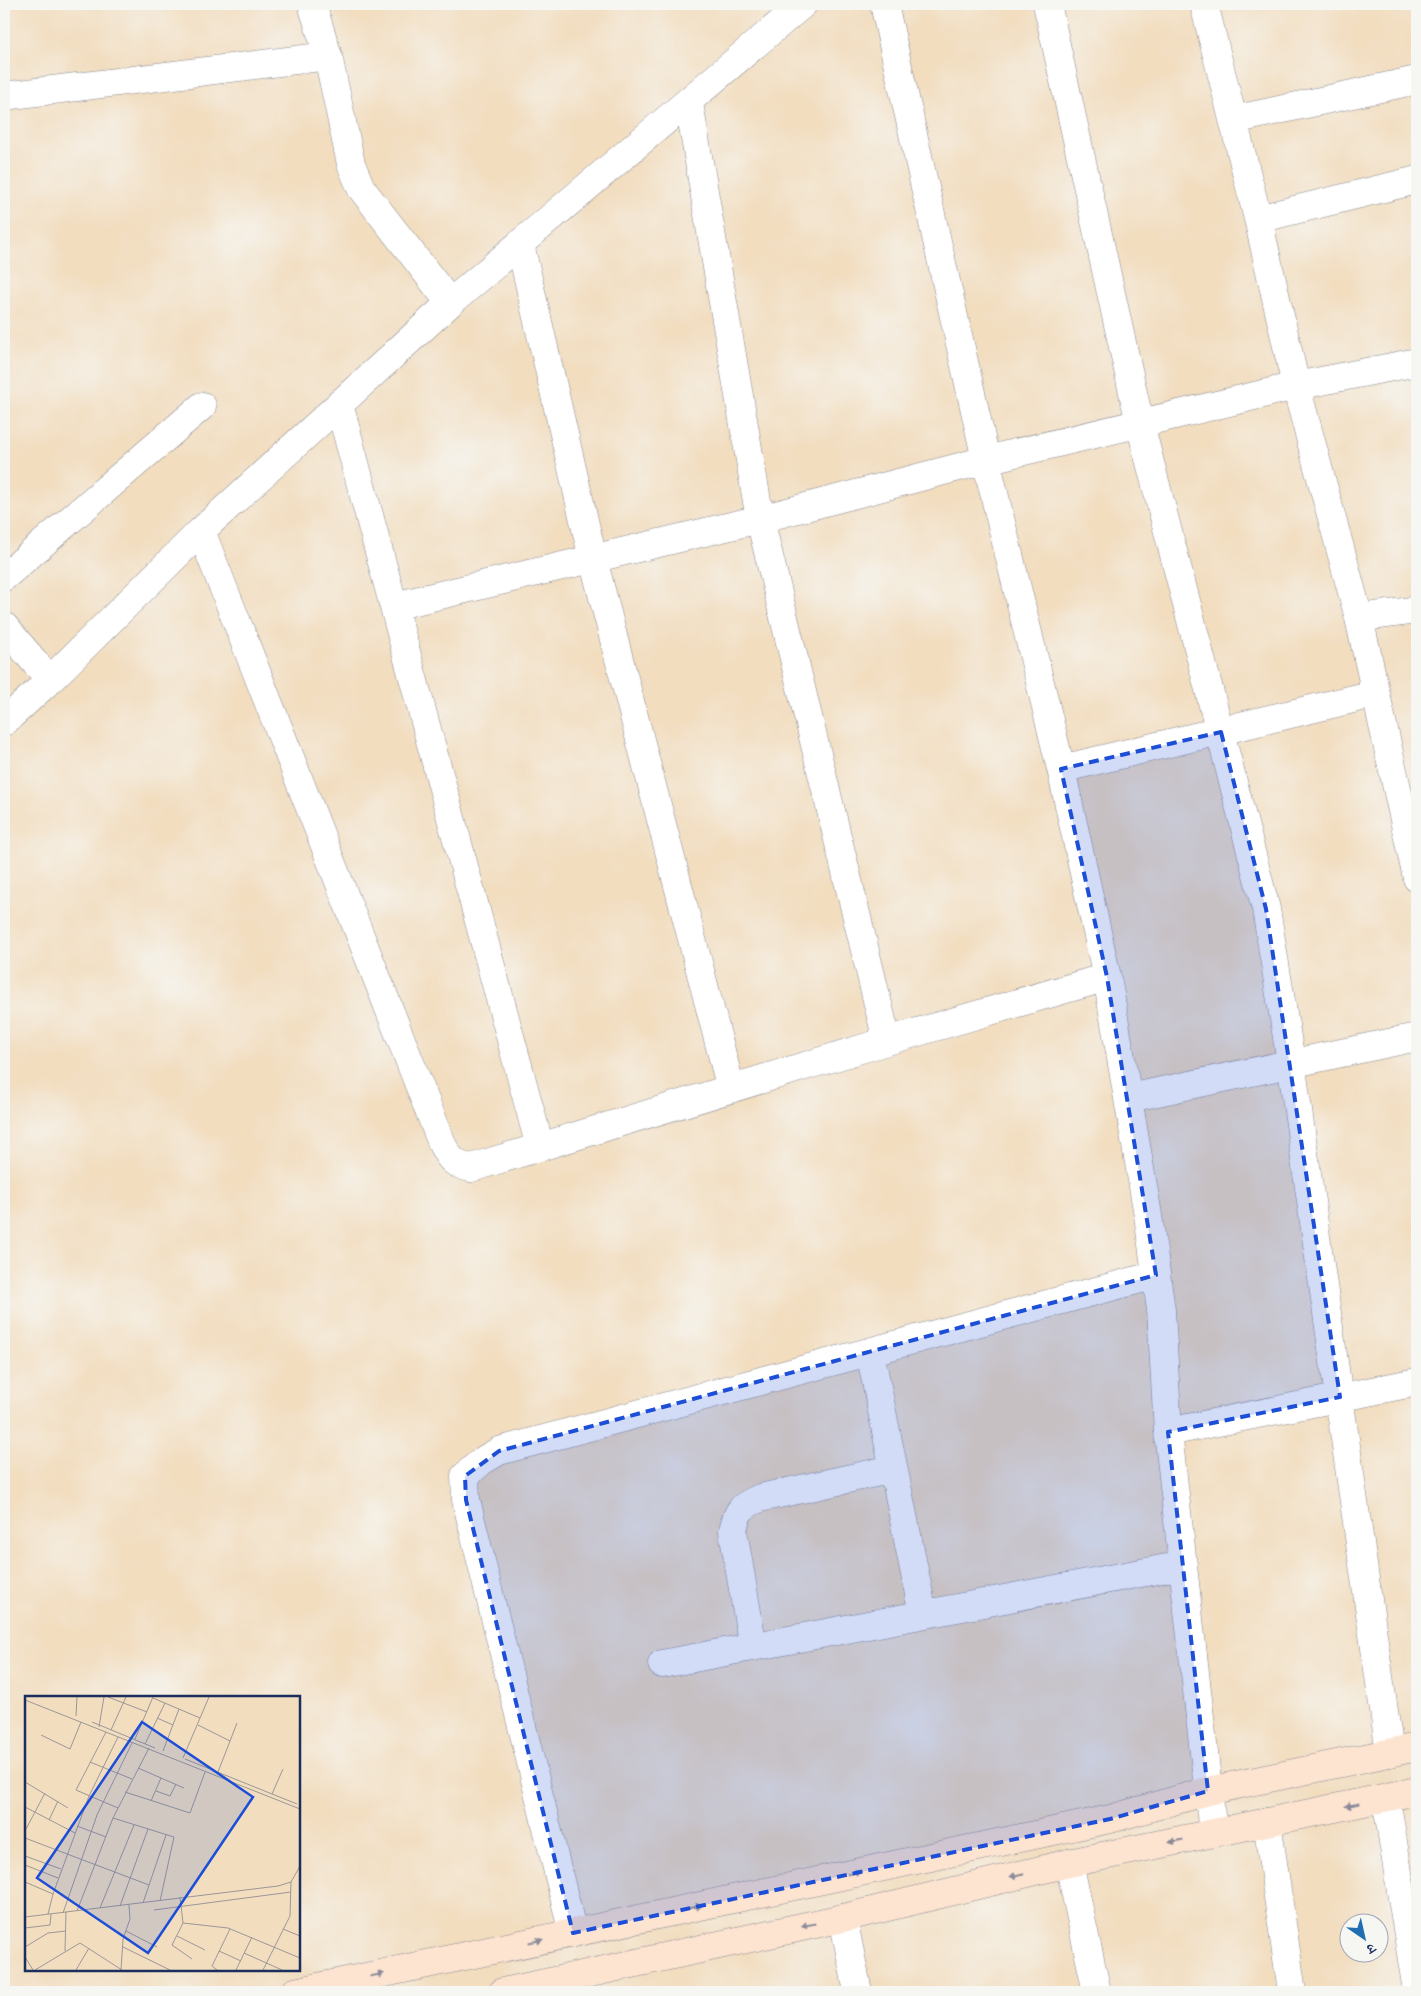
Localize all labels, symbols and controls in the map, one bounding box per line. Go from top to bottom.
inset map [25,1696,300,1971]
one-way arrow [1345,1801,1360,1809]
one-way arrow [1168,1837,1184,1845]
one-way arrow [846,1869,861,1877]
one-way arrow [1010,1871,1025,1879]
one-way arrow [687,1903,702,1911]
north arrow [1338,1914,1388,1964]
one-way arrow [800,1922,816,1930]
one-way arrow [528,1937,543,1945]
text: उ [1363,1939,1380,1958]
one-way arrow [369,1971,384,1979]

